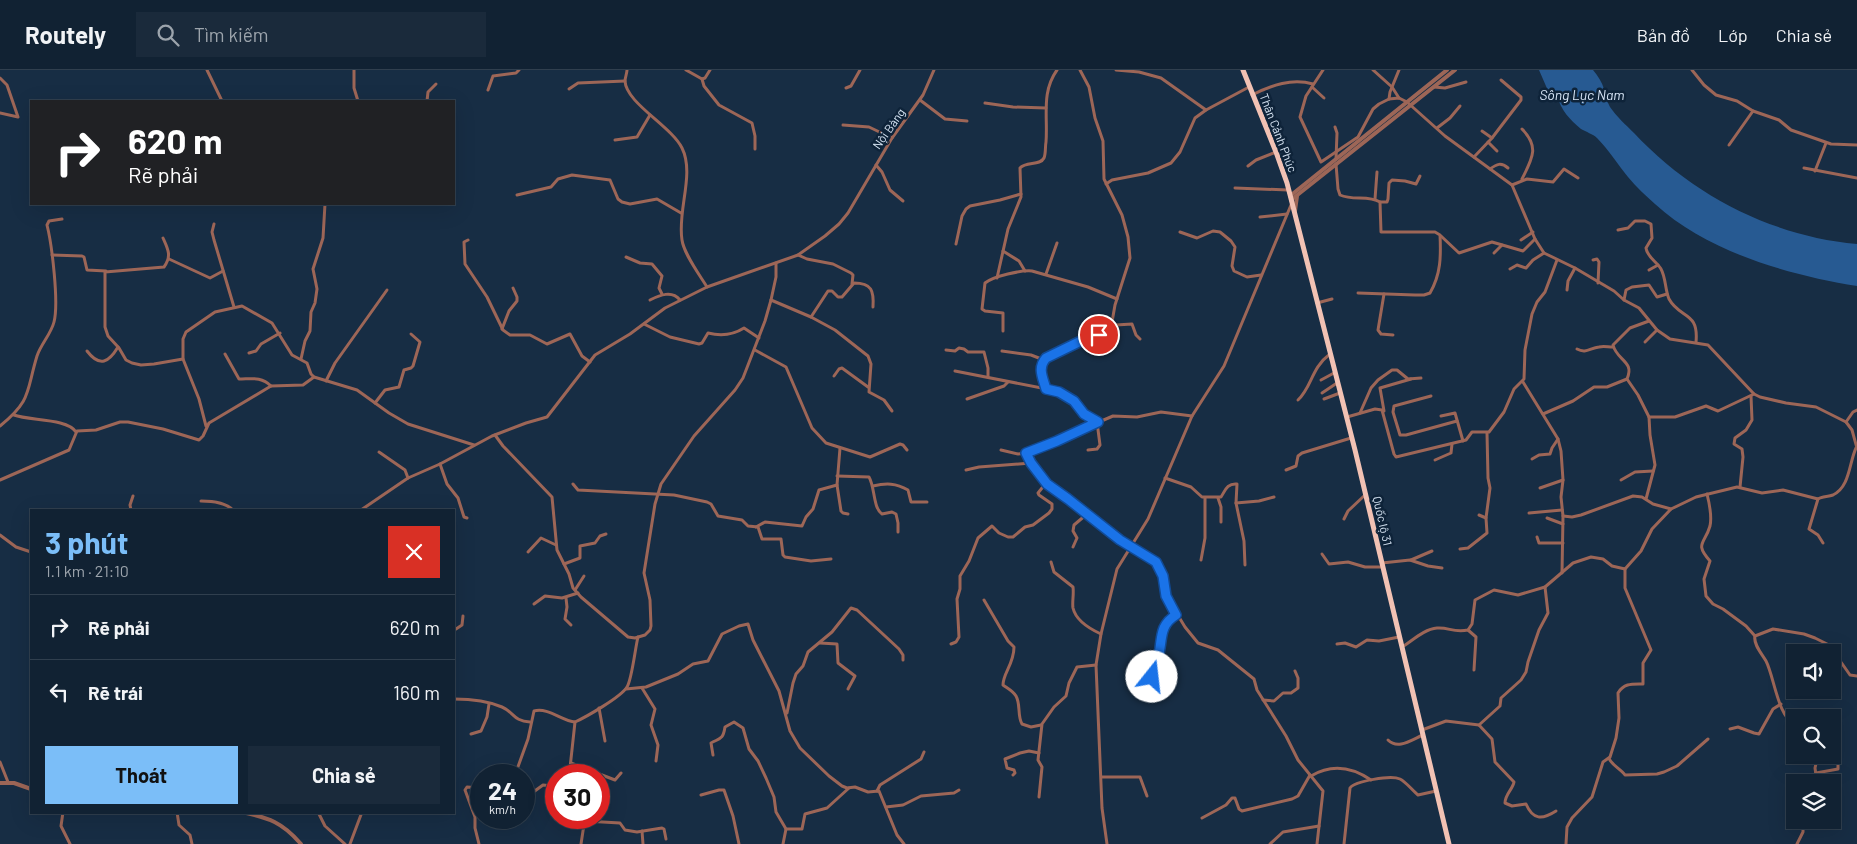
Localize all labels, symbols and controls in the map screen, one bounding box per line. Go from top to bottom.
search box [136,12,486,57]
text: Routely [25,20,106,49]
icon: search [154,21,182,49]
text: Tìm kiếm [194,23,269,46]
text: Bản đồ [1637,24,1690,46]
text: Lớp [1718,24,1748,46]
text: Chia sẻ [1776,24,1832,46]
water label: Sông Lục Nam [1539,86,1625,103]
street label: Thân Cảnh Phúc [1257,91,1300,174]
street label: Nội Bàng [869,105,907,151]
text: 620 m [128,119,223,161]
icon: right [45,120,110,185]
text: Rẽ phải [128,161,198,187]
pin [1078,314,1120,356]
icon: arrive [1085,321,1113,349]
street label: Quốc lộ 31 [1370,495,1395,547]
text: 3 phút [45,524,128,560]
button: close [388,526,440,578]
text: 1.1 km · 21:10 [45,561,129,580]
icon: right [45,613,73,641]
text: Rẽ phải [88,616,150,639]
text: 620 m [390,616,440,639]
map controls [1786,644,1841,829]
button: sound [1786,644,1841,699]
position arrow [1125,650,1177,702]
icon: left [45,678,73,706]
text: Rẽ trái [88,681,143,704]
text: 160 m [393,681,440,704]
button: search [1786,709,1841,764]
button: Thoát [45,746,238,804]
button: Chia sẻ [248,746,440,804]
speed limit sign: 30 [545,764,610,829]
button: layers [1786,774,1841,829]
text: 24 [488,775,517,805]
text: km/h [489,802,516,816]

